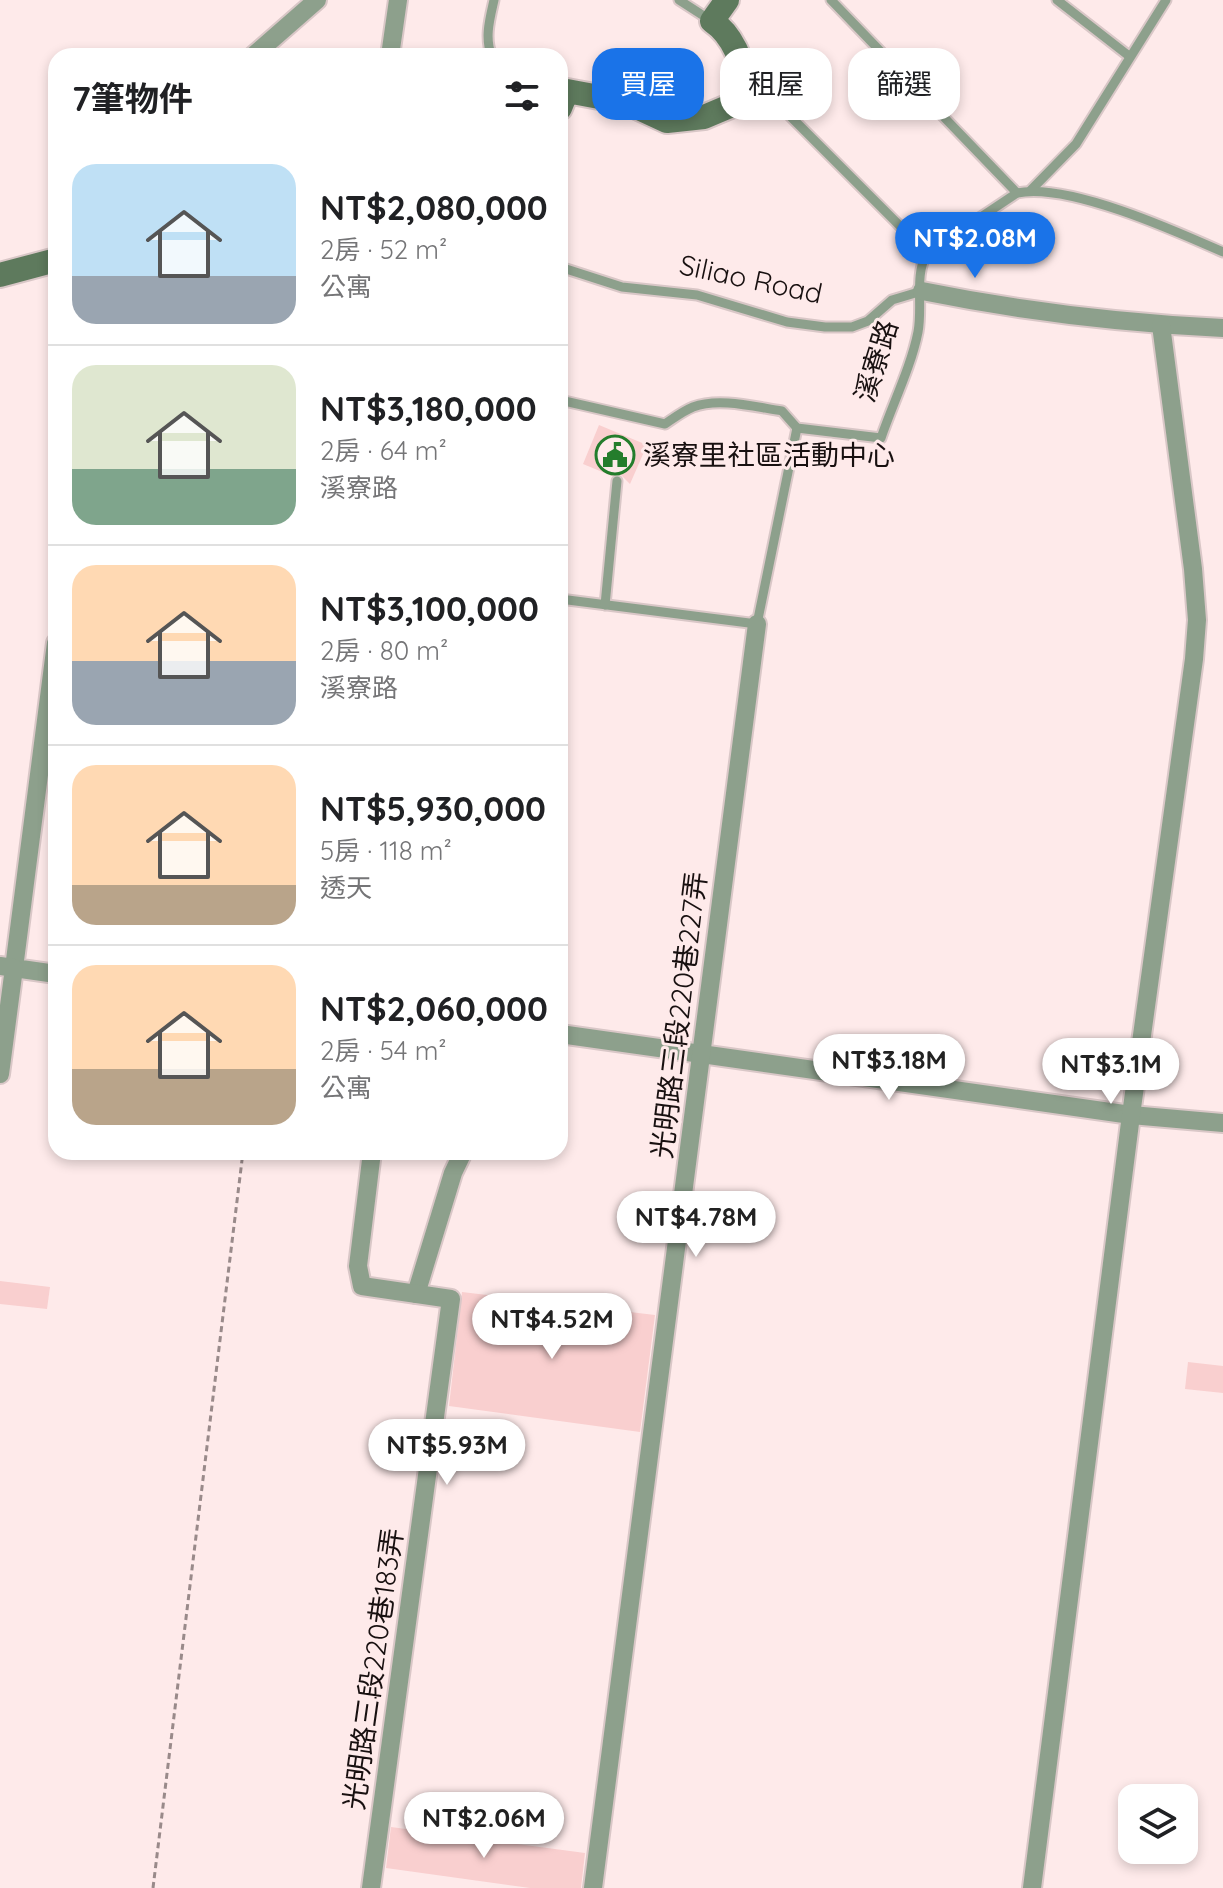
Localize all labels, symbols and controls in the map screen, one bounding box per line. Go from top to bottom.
chip: 買屋 [592,48,704,120]
chip: 租屋 [720,48,832,120]
chip: 篩選 [848,48,960,120]
icon: filters [500,74,544,118]
text: 7筆物件 [72,77,193,120]
text: NT$2,080,000 [320,186,548,229]
icon: home [136,196,232,292]
pin: NT$2.08M [892,212,1058,280]
text: NT$2.08M [913,221,1037,254]
text: 2房 · 52 m² [320,233,447,266]
street label: Siliao Road [676,246,826,311]
text: 公寓 [320,270,372,303]
street label: 溪寮路 [847,316,905,406]
text: NT$3,180,000 [320,387,537,430]
icon: home [136,397,232,493]
text: 2房 · 64 m² [320,434,447,467]
public building icon: 溪寮里社區活動中心 [594,434,636,476]
place label: 溪寮里社區活動中心 [643,437,895,472]
text: 溪寮路 [320,471,398,504]
text: NT$3,100,000 [320,587,539,630]
icon: home [136,597,232,693]
text: 2房 · 80 m² [320,634,448,667]
text: 溪寮路 [320,671,398,704]
text: NT$5,930,000 [320,787,546,830]
icon: home [136,797,232,893]
text: 5房 · 118 m² [320,834,452,867]
street label: 光明路三段220巷227弄 [644,870,713,1160]
text: 透天 [320,871,372,904]
text: NT$2,060,000 [320,987,548,1030]
icon: home [136,997,232,1093]
text: 2房 · 54 m² [320,1034,447,1067]
pin: NT$3.18M [806,1034,972,1102]
pin: NT$3.1M [1037,1038,1185,1106]
text: NT$3.18M [831,1043,947,1076]
text: NT$3.1M [1060,1047,1162,1080]
text: 公寓 [320,1071,372,1104]
pin: NT$4.78M [613,1191,779,1259]
text: NT$4.78M [635,1200,757,1233]
pin: NT$4.52M [469,1293,635,1361]
text: NT$4.52M [490,1302,614,1335]
pin: NT$5.93M [364,1419,530,1487]
text: NT$5.93M [386,1428,508,1461]
street label: 光明路三段220巷183弄 [335,1526,410,1812]
map controls [1118,1784,1198,1864]
button: layers [1118,1784,1198,1864]
pin: NT$2.06M [401,1792,567,1860]
text: NT$2.06M [422,1801,546,1834]

